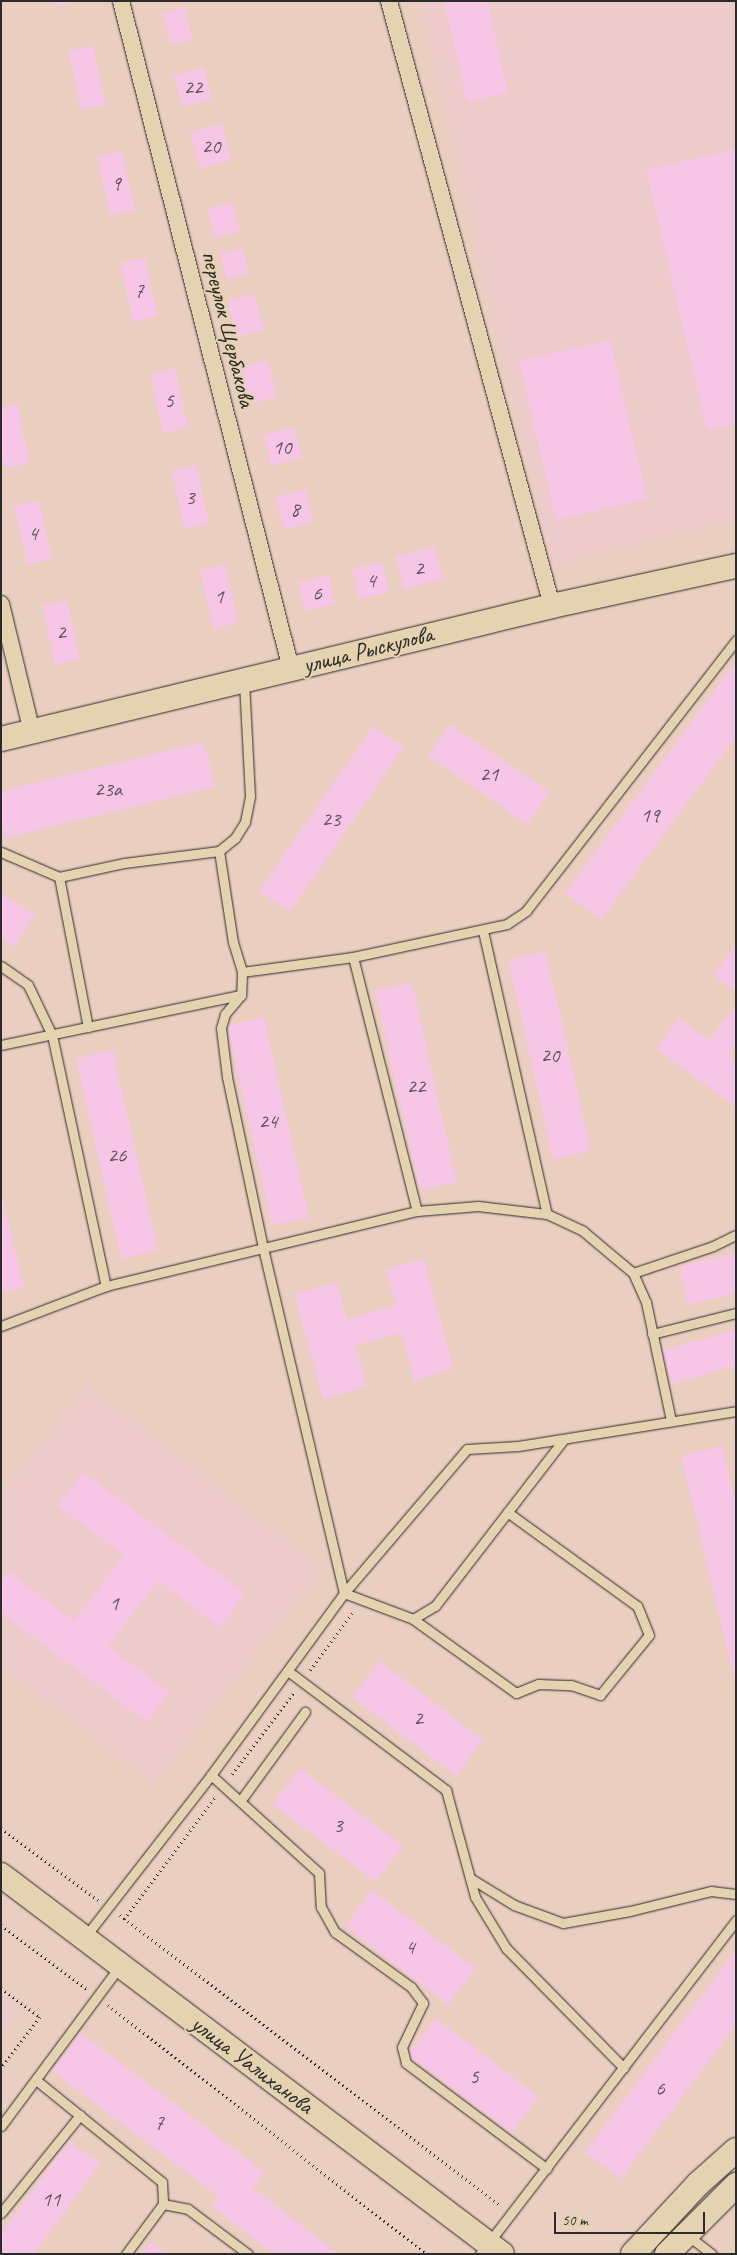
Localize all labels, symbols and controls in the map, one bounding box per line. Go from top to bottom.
house number: 22 [184,74,202,100]
house number: 20 [202,133,220,159]
house number: 9 [111,170,121,196]
street label: переулок Щербакова [195,248,261,410]
house number: 7 [134,277,144,303]
house number: 5 [164,387,174,413]
house number: 10 [273,434,291,460]
house number: 3 [185,484,195,510]
house number: 8 [290,496,300,522]
house number: 4 [28,520,38,546]
house number: 2 [414,555,424,581]
house number: 4 [366,567,376,593]
house number: 6 [312,580,322,606]
house number: 1 [214,583,224,609]
house number: 2 [56,619,66,645]
street label: улица Рыскулова [300,620,436,680]
house number: 21 [480,761,498,787]
house number: 23а [94,776,122,802]
house number: 19 [641,802,659,828]
house number: 23 [322,806,340,832]
house number: 20 [541,1042,559,1068]
house number: 22 [407,1073,425,1099]
house number: 24 [259,1108,277,1134]
house number: 26 [108,1142,126,1168]
house number: 1 [109,1590,119,1616]
house number: 2 [413,1705,423,1731]
house number: 3 [333,1812,343,1838]
house number: 4 [405,1934,415,1960]
street label: улица Уалиханова [185,2009,319,2121]
house number: 5 [469,2063,479,2089]
house number: 6 [655,2075,665,2101]
house number: 7 [154,2109,164,2135]
house number: 11 [42,2186,60,2212]
scale bar [557,2202,708,2234]
text: 50 m [562,2211,588,2230]

